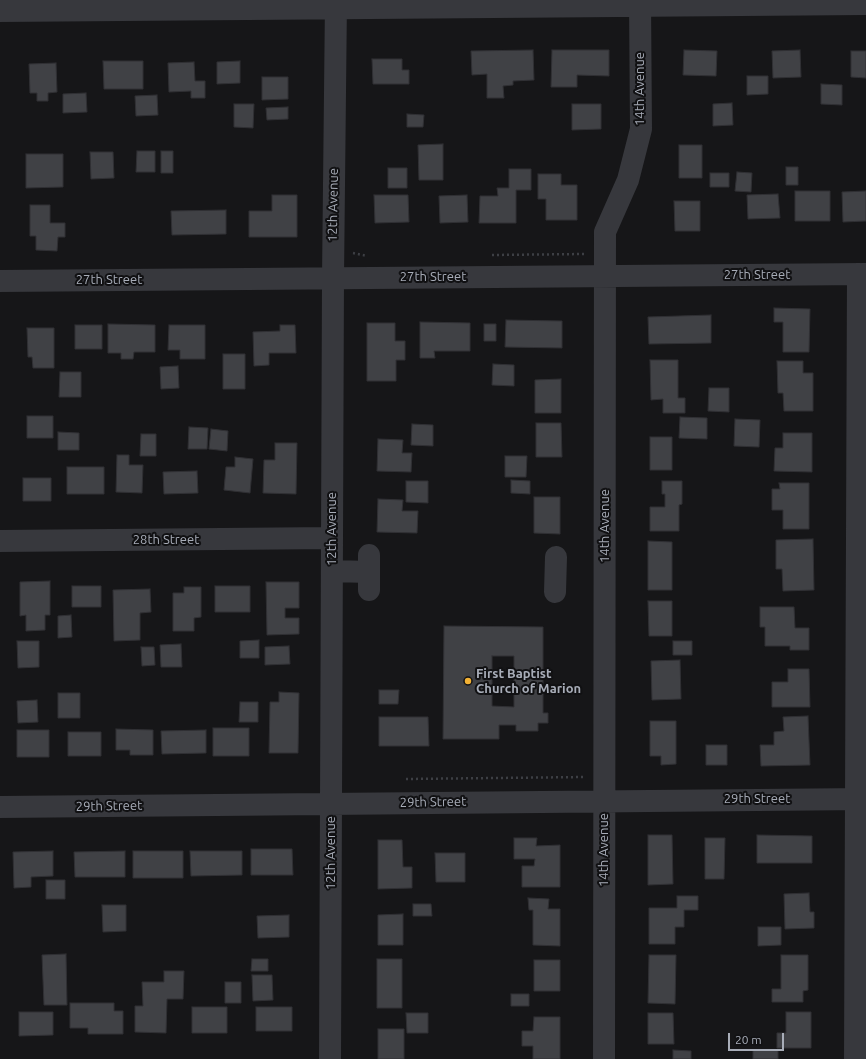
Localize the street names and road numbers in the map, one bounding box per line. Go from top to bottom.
street label: 14th Avenue [632,52,648,126]
street label: 12th Avenue [325,168,341,242]
street label: 27th Street [724,267,790,283]
street label: 27th Street [400,269,466,285]
street label: 27th Street [76,272,142,288]
street label: 14th Avenue [597,489,613,563]
street label: 12th Avenue [324,492,340,566]
street label: 28th Street [133,532,199,548]
street label: 29th Street [724,791,790,807]
street label: 29th Street [400,794,466,810]
street label: 29th Street [76,798,142,814]
street label: 14th Avenue [596,813,612,887]
street label: 12th Avenue [323,816,339,890]

